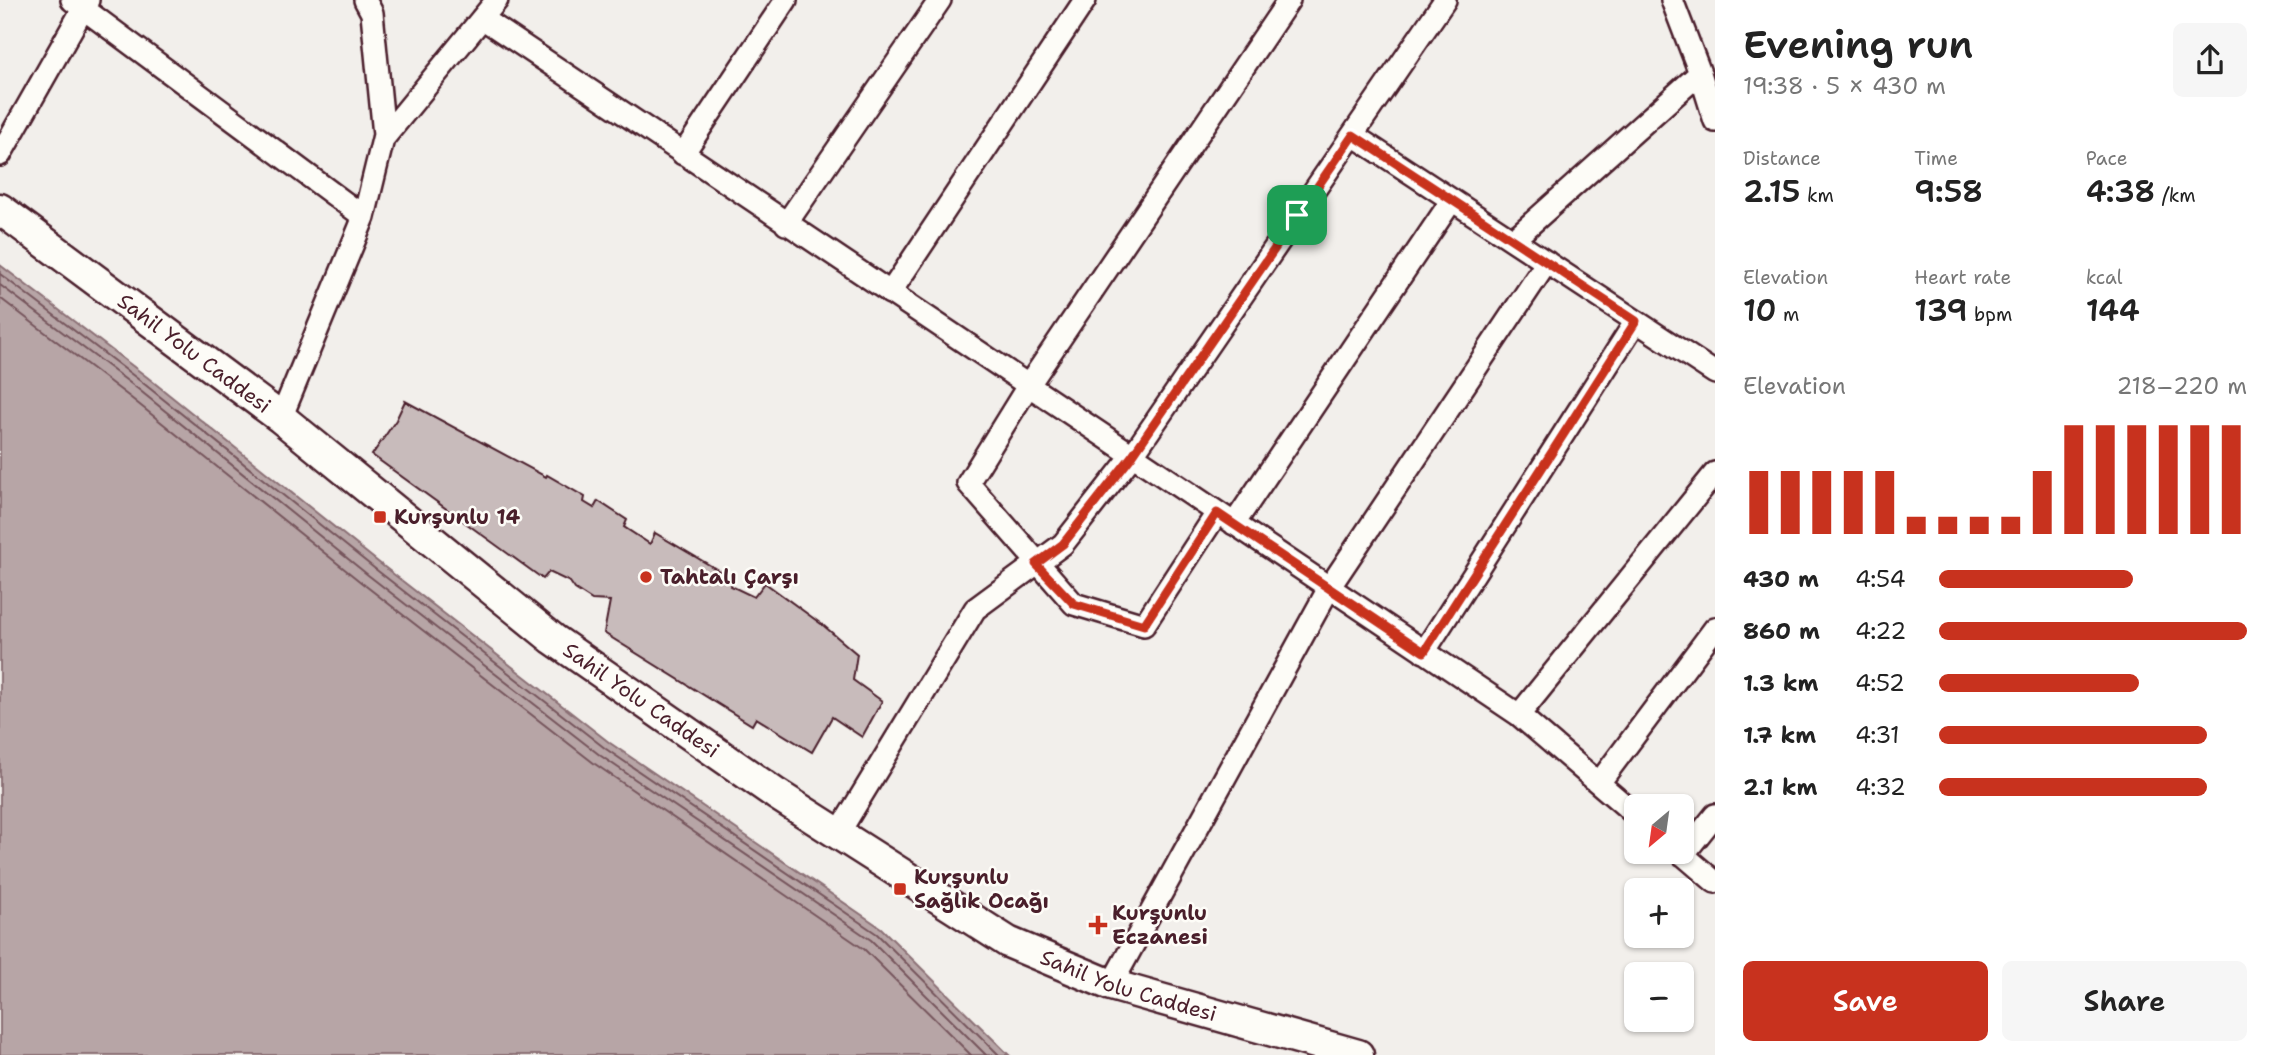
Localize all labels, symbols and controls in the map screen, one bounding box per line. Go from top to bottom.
text: Evening run [1743,19,1973,70]
button: share [2173,23,2247,97]
text: 19:38 · 5 × 430 m [1743,71,1946,101]
text: Distance [1743,146,1821,171]
text: Time [1914,146,1958,171]
text: Pace [2086,146,2127,171]
text: 2.15 [1743,171,1800,212]
text: 9:58 [1914,171,1983,212]
text: 4:38 [2086,171,2155,212]
text: km [1800,183,1834,208]
text: /km [2155,183,2196,208]
pin [1267,185,1327,245]
icon: arrive [1278,196,1316,234]
text: Elevation [1743,265,1828,290]
text: Heart rate [1914,265,2011,290]
text: kcal [2086,265,2123,290]
street label: Sahil Yolu Caddesi [112,287,277,420]
text: 10 [1743,290,1776,331]
text: 139 [1914,290,1968,331]
text: 144 [2086,290,2140,331]
text: m [1776,302,1799,327]
text: bpm [1968,302,2012,327]
text: Elevation [1743,371,1846,401]
text: 218–220 m [2117,371,2247,401]
place label: Kurşunlu 14 [394,503,520,531]
marker: Kurşunlu 14 [372,509,388,525]
place label: Tahtalı Çarşı [660,563,799,591]
text: 430 m [1743,564,1819,594]
text: 4:54 [1855,564,1906,594]
marker: Tahtalı Çarşı [638,569,654,585]
text: 860 m [1743,616,1820,646]
text: 4:22 [1855,616,1906,646]
street label: Sahil Yolu Caddesi [557,636,725,764]
text: 1.3 km [1743,668,1818,698]
text: 4:52 [1855,668,1905,698]
text: 1.7 km [1743,720,1816,750]
text: 4:31 [1855,720,1900,750]
text: 2.1 km [1743,772,1817,802]
text: 4:32 [1855,772,1906,802]
north arrow [1624,794,1694,864]
map controls [1624,794,1694,1032]
place label: Kurşunlu Sağlık Ocağı [914,863,1049,915]
button: + [1624,878,1694,948]
marker: Kurşunlu Sağlık Ocağı [892,881,908,897]
place label: Kurşunlu Eczanesi [1112,899,1208,951]
marker: Kurşunlu Eczanesi [1090,917,1106,933]
street label: Sahil Yolu Caddesi [1036,943,1220,1028]
button: Save [1743,961,1988,1041]
button: Share [2002,961,2247,1041]
button: − [1624,962,1694,1032]

